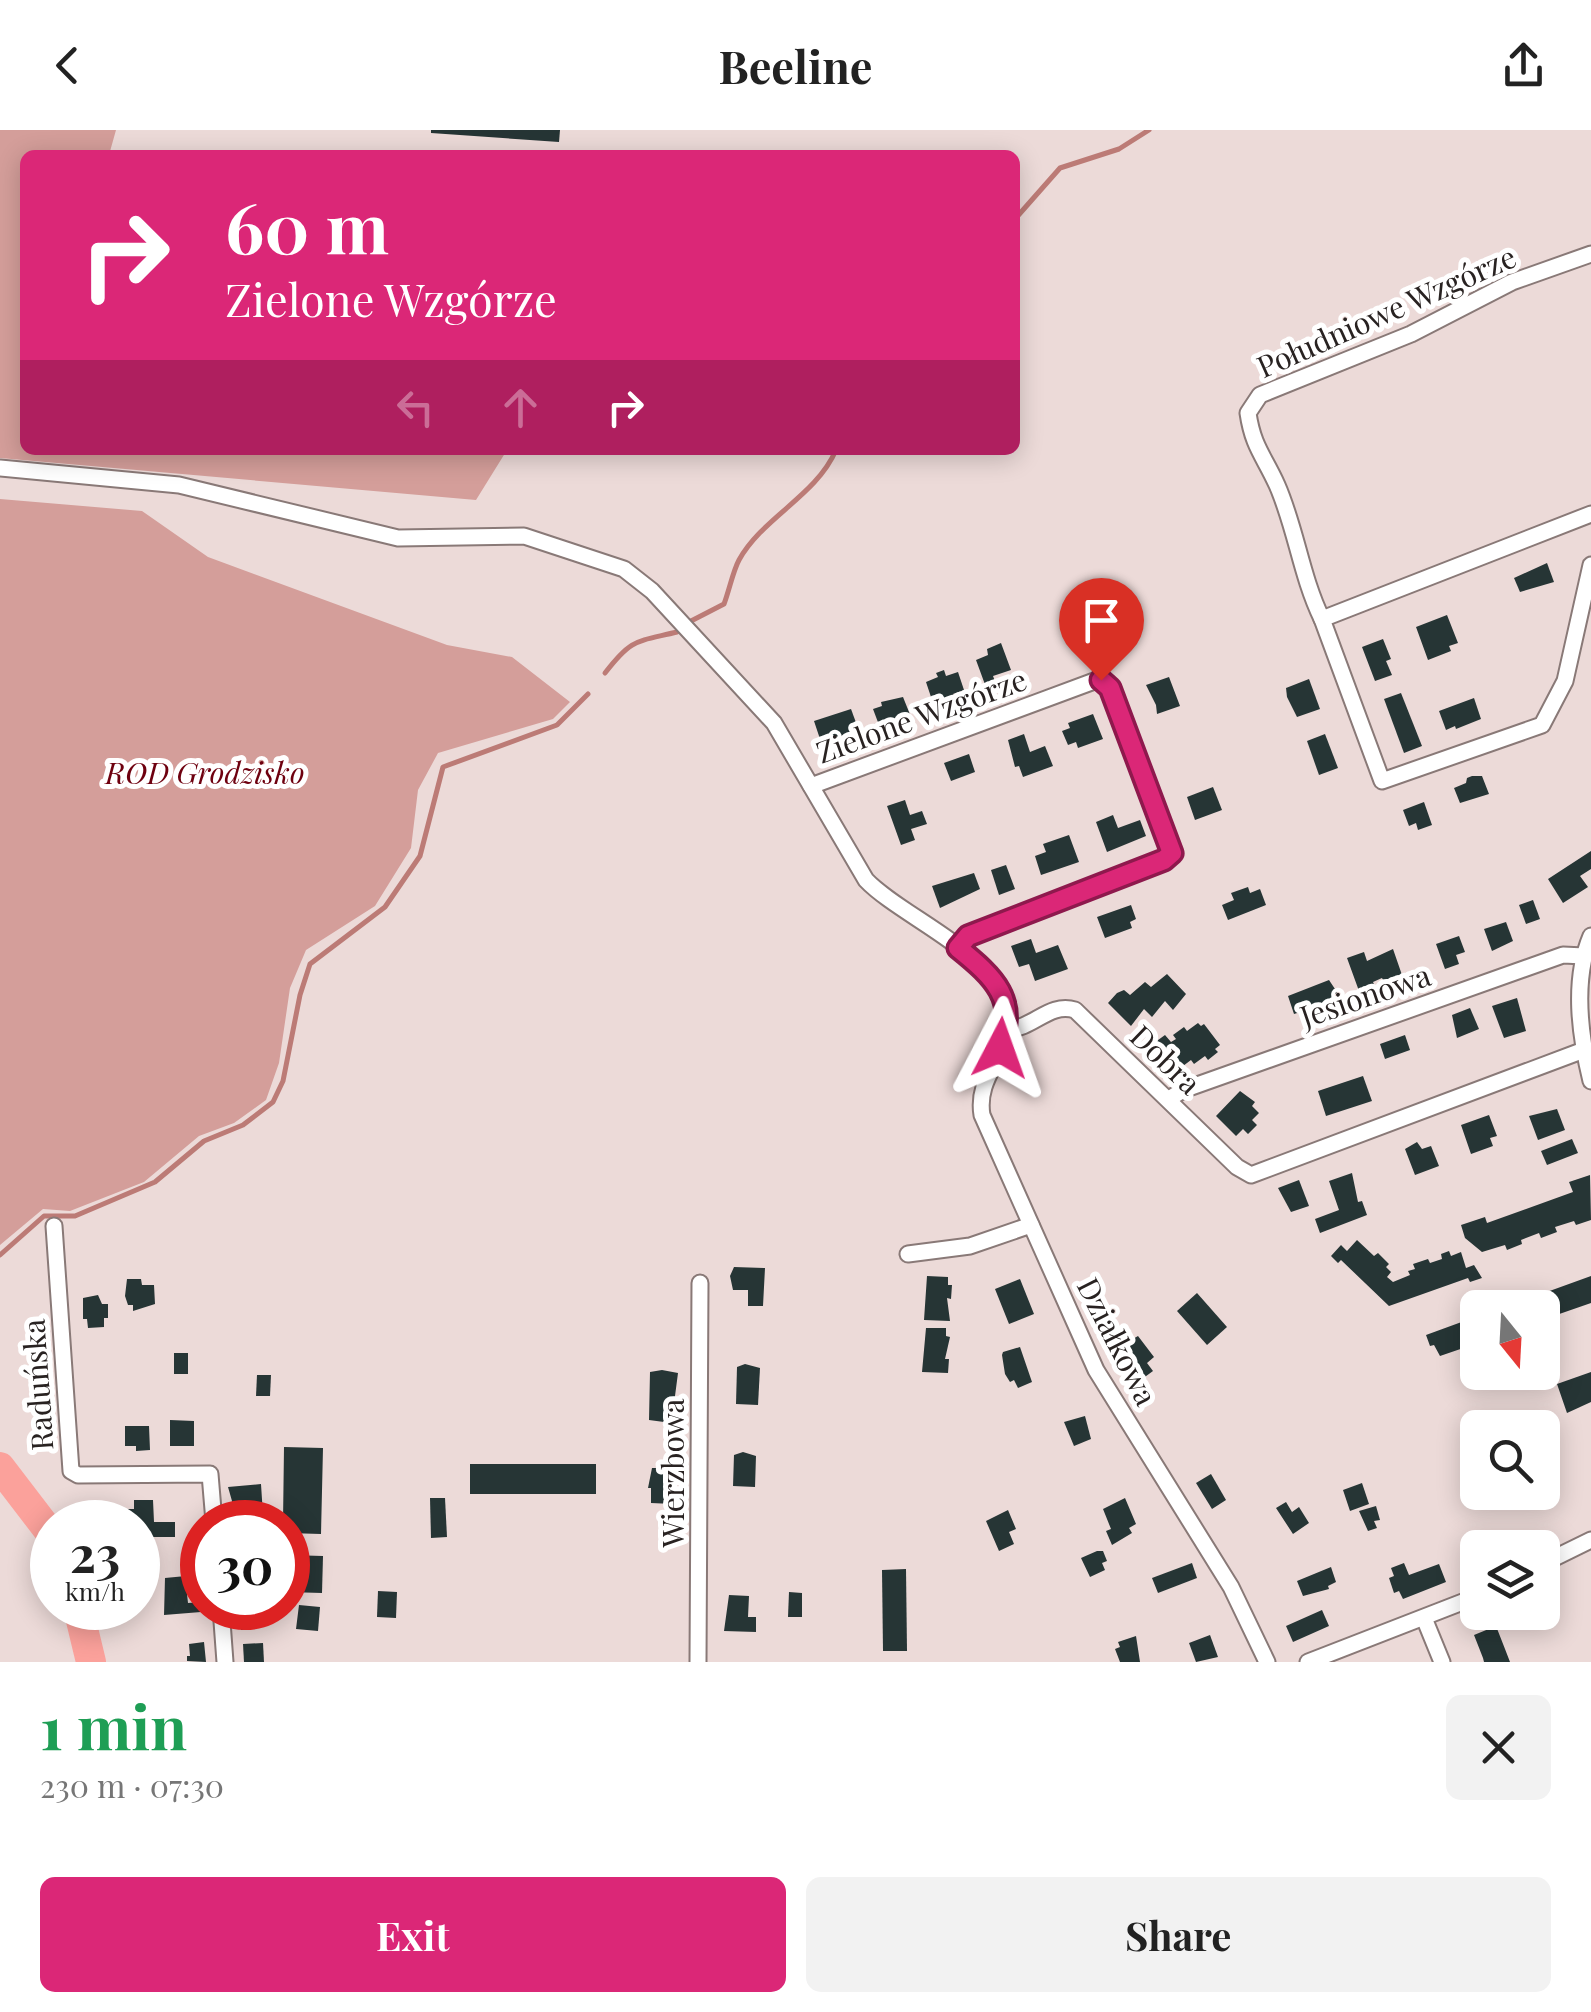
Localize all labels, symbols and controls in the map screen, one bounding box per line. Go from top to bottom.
text: Beeline [718,35,873,95]
icon: back [40,38,95,93]
icon: share [1496,38,1551,93]
text: 60 m [225,178,389,272]
icon: right [60,190,190,320]
street label: Południowe Wzgórze [1250,236,1522,386]
text: Zielone Wzgórze [225,268,557,328]
icon: left [388,380,443,435]
icon: ahead [493,380,548,435]
icon: right [598,380,653,435]
pin [1059,578,1144,681]
icon: arrive [1074,593,1129,648]
street label: Zielone Wzgórze [810,658,1032,772]
park label: ROD Grodzisko [104,752,305,792]
street label: Jesionowa [1294,954,1435,1036]
position arrow [948,996,1052,1100]
street label: Dobra [1122,1016,1210,1102]
street label: Działkowa [1069,1270,1167,1412]
north arrow [1460,1290,1560,1390]
map controls [1460,1290,1560,1630]
street label: Raduńska [12,1318,62,1452]
street label: Wierzbowa [652,1398,692,1549]
button: search [1460,1410,1560,1510]
speed limit sign: 30 [180,1500,310,1630]
text: 23 [70,1519,120,1586]
button: layers [1460,1530,1560,1630]
text: km/h [65,1574,125,1607]
text: 1 min [40,1685,187,1765]
button: close [1446,1695,1551,1800]
text: 230 m · 07:30 [40,1763,224,1806]
button: Exit [40,1877,786,1992]
button: Share [806,1877,1551,1992]

